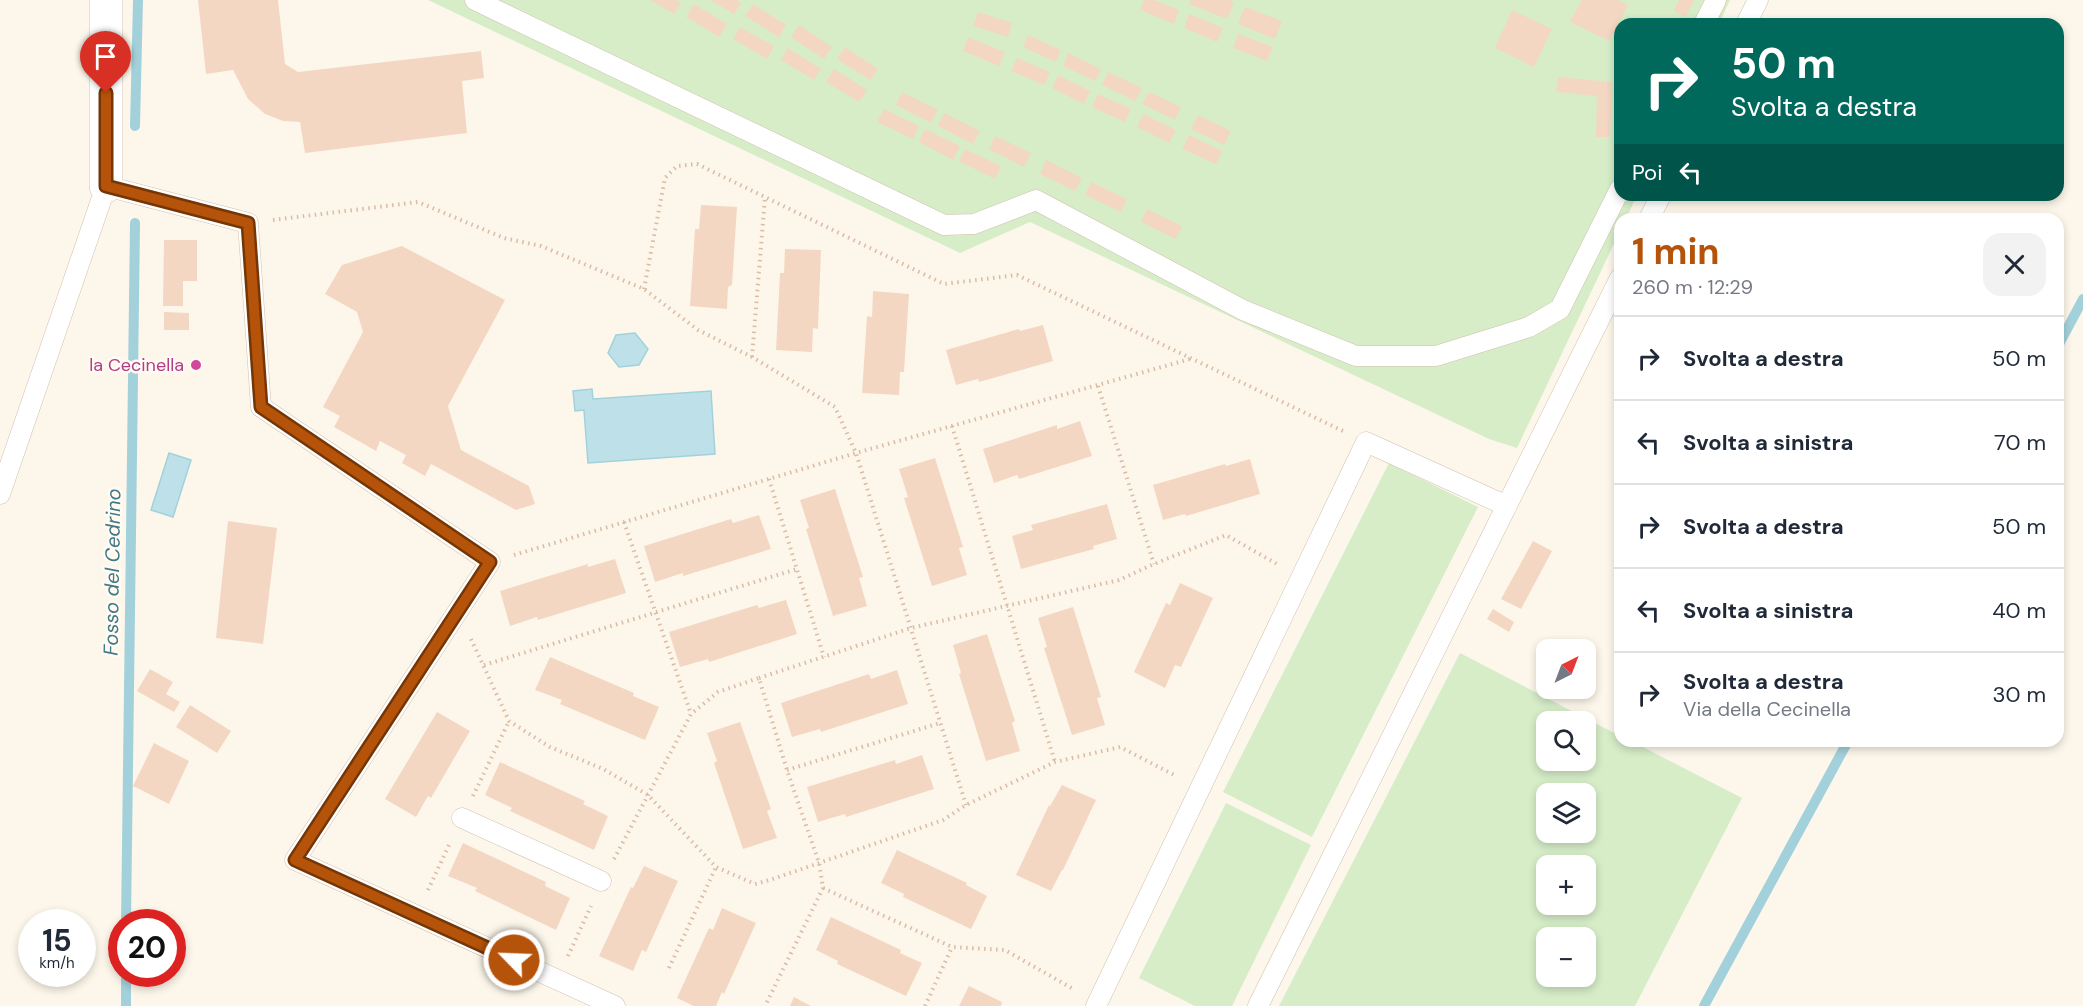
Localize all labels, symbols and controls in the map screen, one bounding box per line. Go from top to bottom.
pin [80,31,131,93]
text: 50 m [1731,36,1836,91]
icon: arrive [89,40,122,73]
icon: right [1632,42,1710,120]
text: Svolta a destra [1731,89,1917,124]
icon: left [1674,156,1707,189]
text: Poi [1632,158,1662,187]
text: 1 min [1632,228,1720,275]
button: close [1983,233,2046,296]
text: 260 m · 12:29 [1632,274,1753,300]
icon: right [1632,342,1665,375]
text: Svolta a destra [1683,344,1844,373]
text: 50 m [1992,344,2046,373]
place label: la Cecinella [89,353,184,377]
marker: la Cecinella [189,358,203,372]
icon: left [1632,426,1665,459]
text: Svolta a sinistra [1683,428,1853,457]
text: 70 m [1994,428,2046,457]
water label: Fosso del Cedrino [98,488,126,656]
icon: right [1632,510,1665,543]
text: Svolta a destra [1683,512,1844,541]
text: 50 m [1992,512,2046,541]
icon: left [1632,594,1665,627]
text: Svolta a sinistra [1683,596,1853,625]
text: 40 m [1992,596,2046,625]
north arrow [1536,639,1596,699]
map controls [1536,639,1596,987]
text: Svolta a destra [1683,667,1844,696]
icon: right [1632,678,1665,711]
text: 30 m [1992,680,2046,709]
text: Via della Cecinella [1683,696,1851,722]
button: search [1536,711,1596,771]
button: layers [1536,783,1596,843]
button: + [1536,855,1596,915]
speed limit sign: 20 [108,909,186,987]
text: 15 [42,921,72,960]
button: − [1536,927,1596,987]
position arrow [482,928,546,992]
text: km/h [39,953,75,973]

